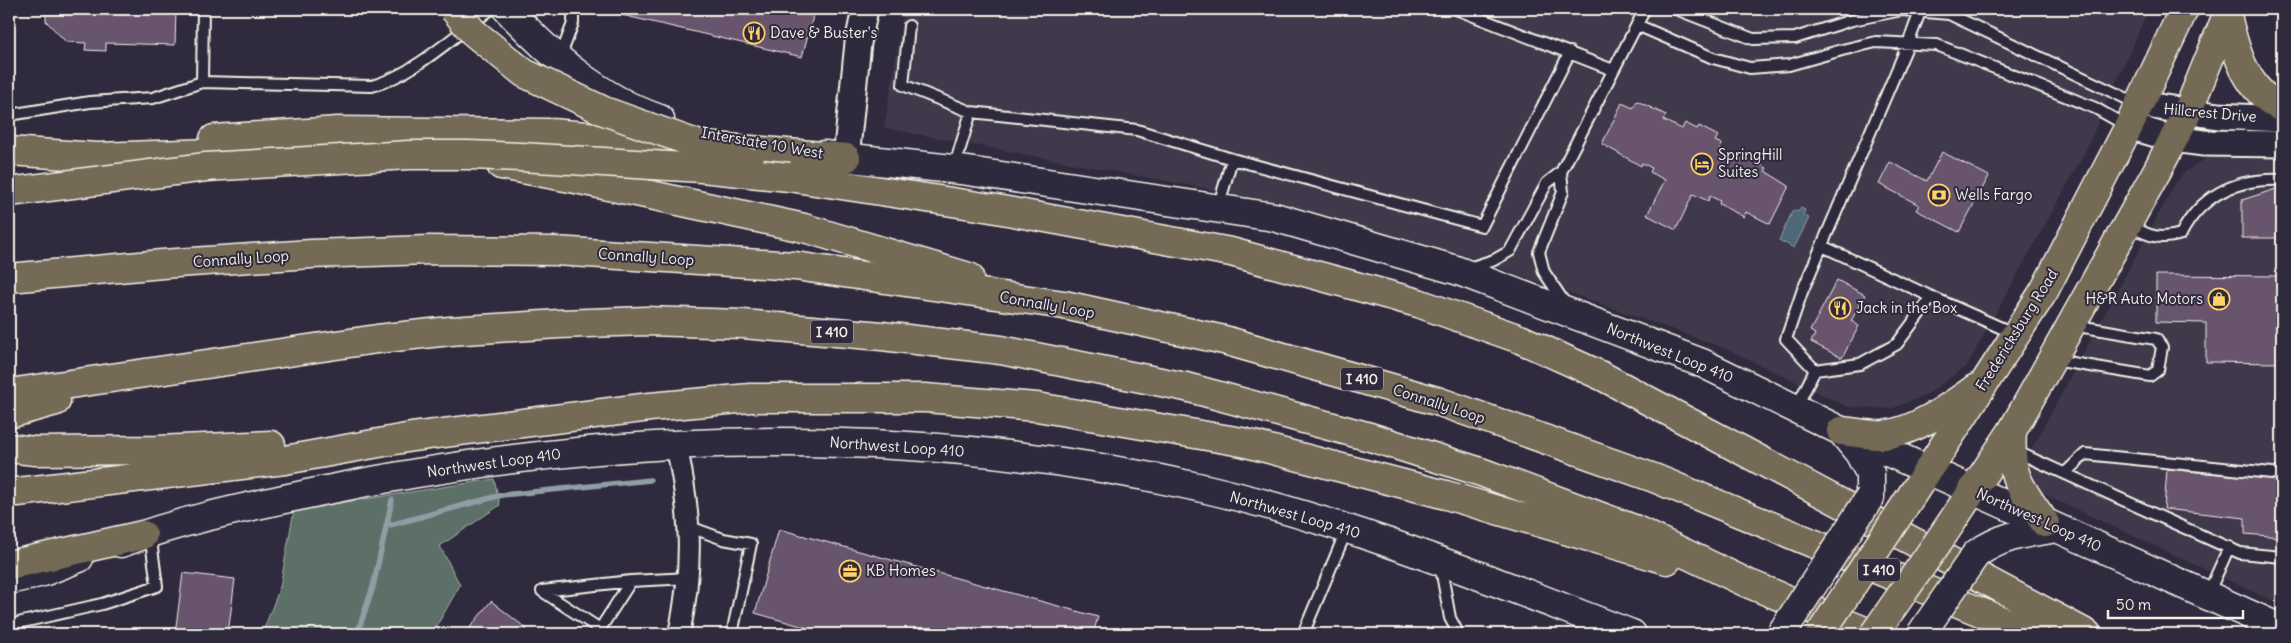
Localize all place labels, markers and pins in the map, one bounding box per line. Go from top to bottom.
restaurant icon: Dave & Buster's [742,21,766,45]
place label: Dave & Buster's [770,23,878,42]
place label: SpringHill Suites [1718,145,1782,181]
hotel icon: SpringHill Suites [1690,152,1714,176]
bank icon: Wells Fargo [1927,183,1951,207]
place label: Wells Fargo [1955,185,2032,204]
shop icon: H&R Auto Motors [2207,287,2231,311]
place label: H&R Auto Motors [2085,289,2203,308]
restaurant icon: Jack in the Box [1828,296,1852,320]
place label: Jack in the Box [1856,298,1958,317]
office icon: KB Homes [838,559,862,583]
place label: KB Homes [866,561,936,580]

